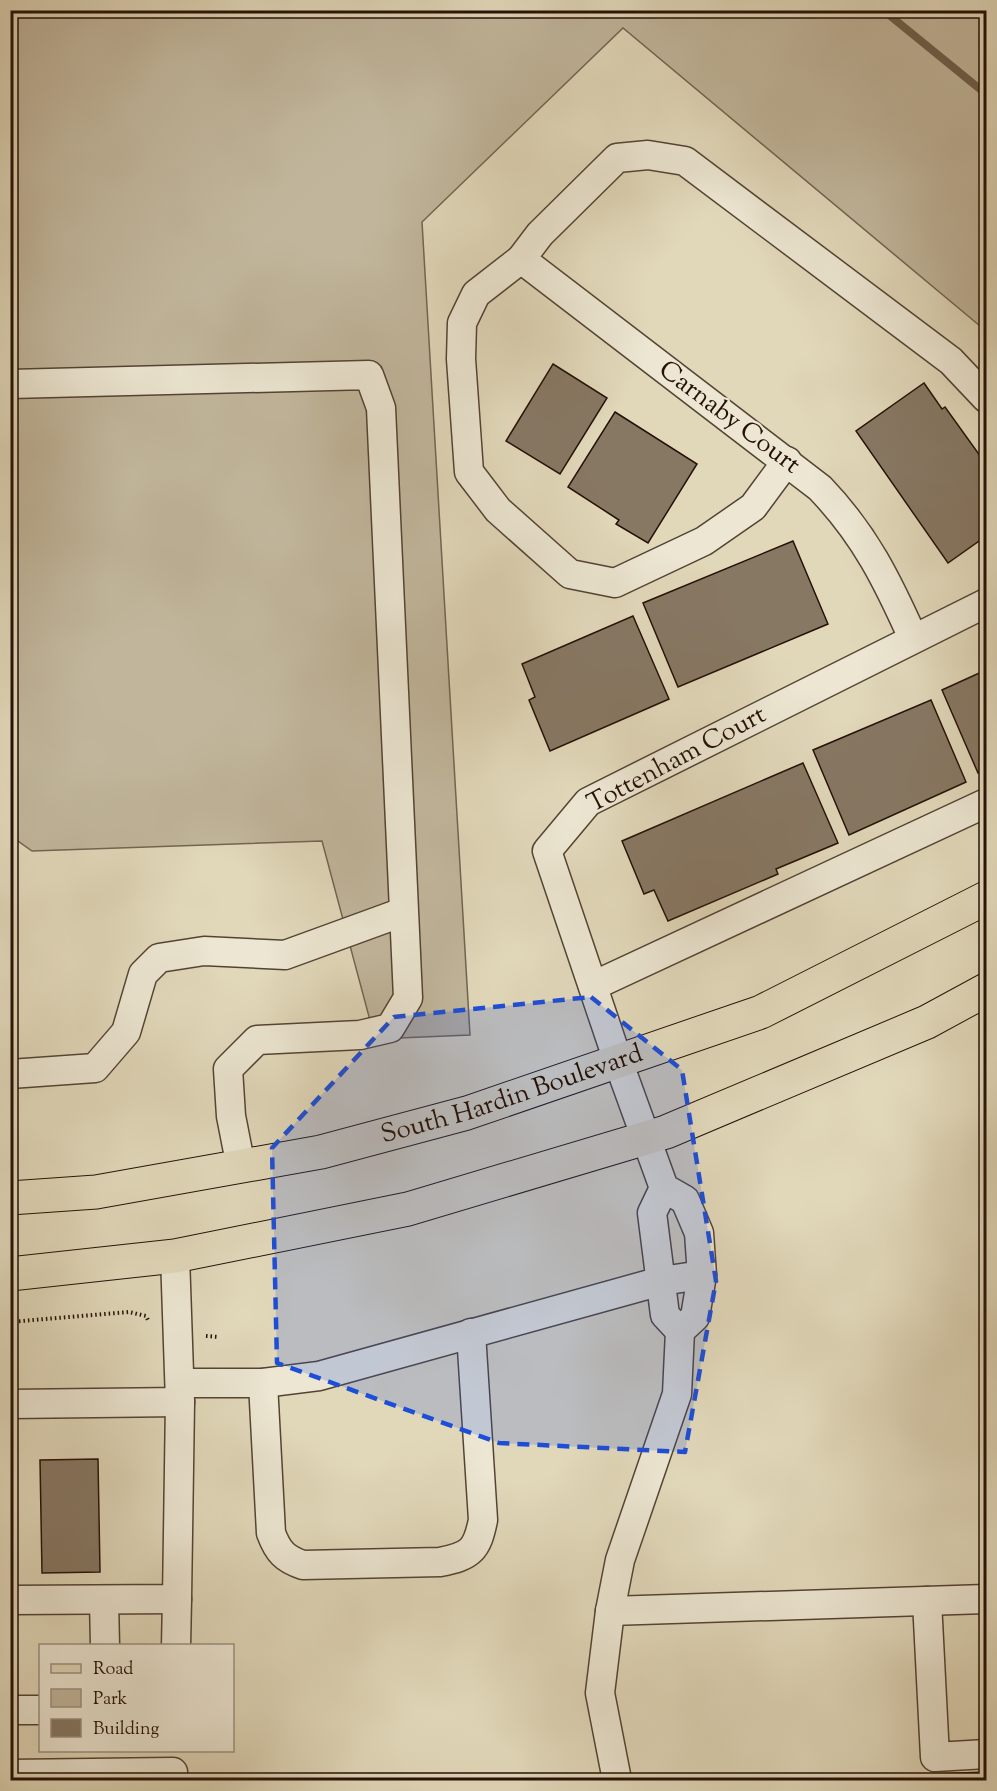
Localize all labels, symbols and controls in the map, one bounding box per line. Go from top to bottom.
street label: Carnaby Court [650,352,808,484]
street label: Tottenham Court [581,697,773,823]
street label: South Hardin Boulevard [377,1035,648,1154]
legend [39,1644,234,1752]
text: Road [93,1657,133,1683]
text: Park [93,1687,128,1713]
text: Building [93,1717,159,1743]

